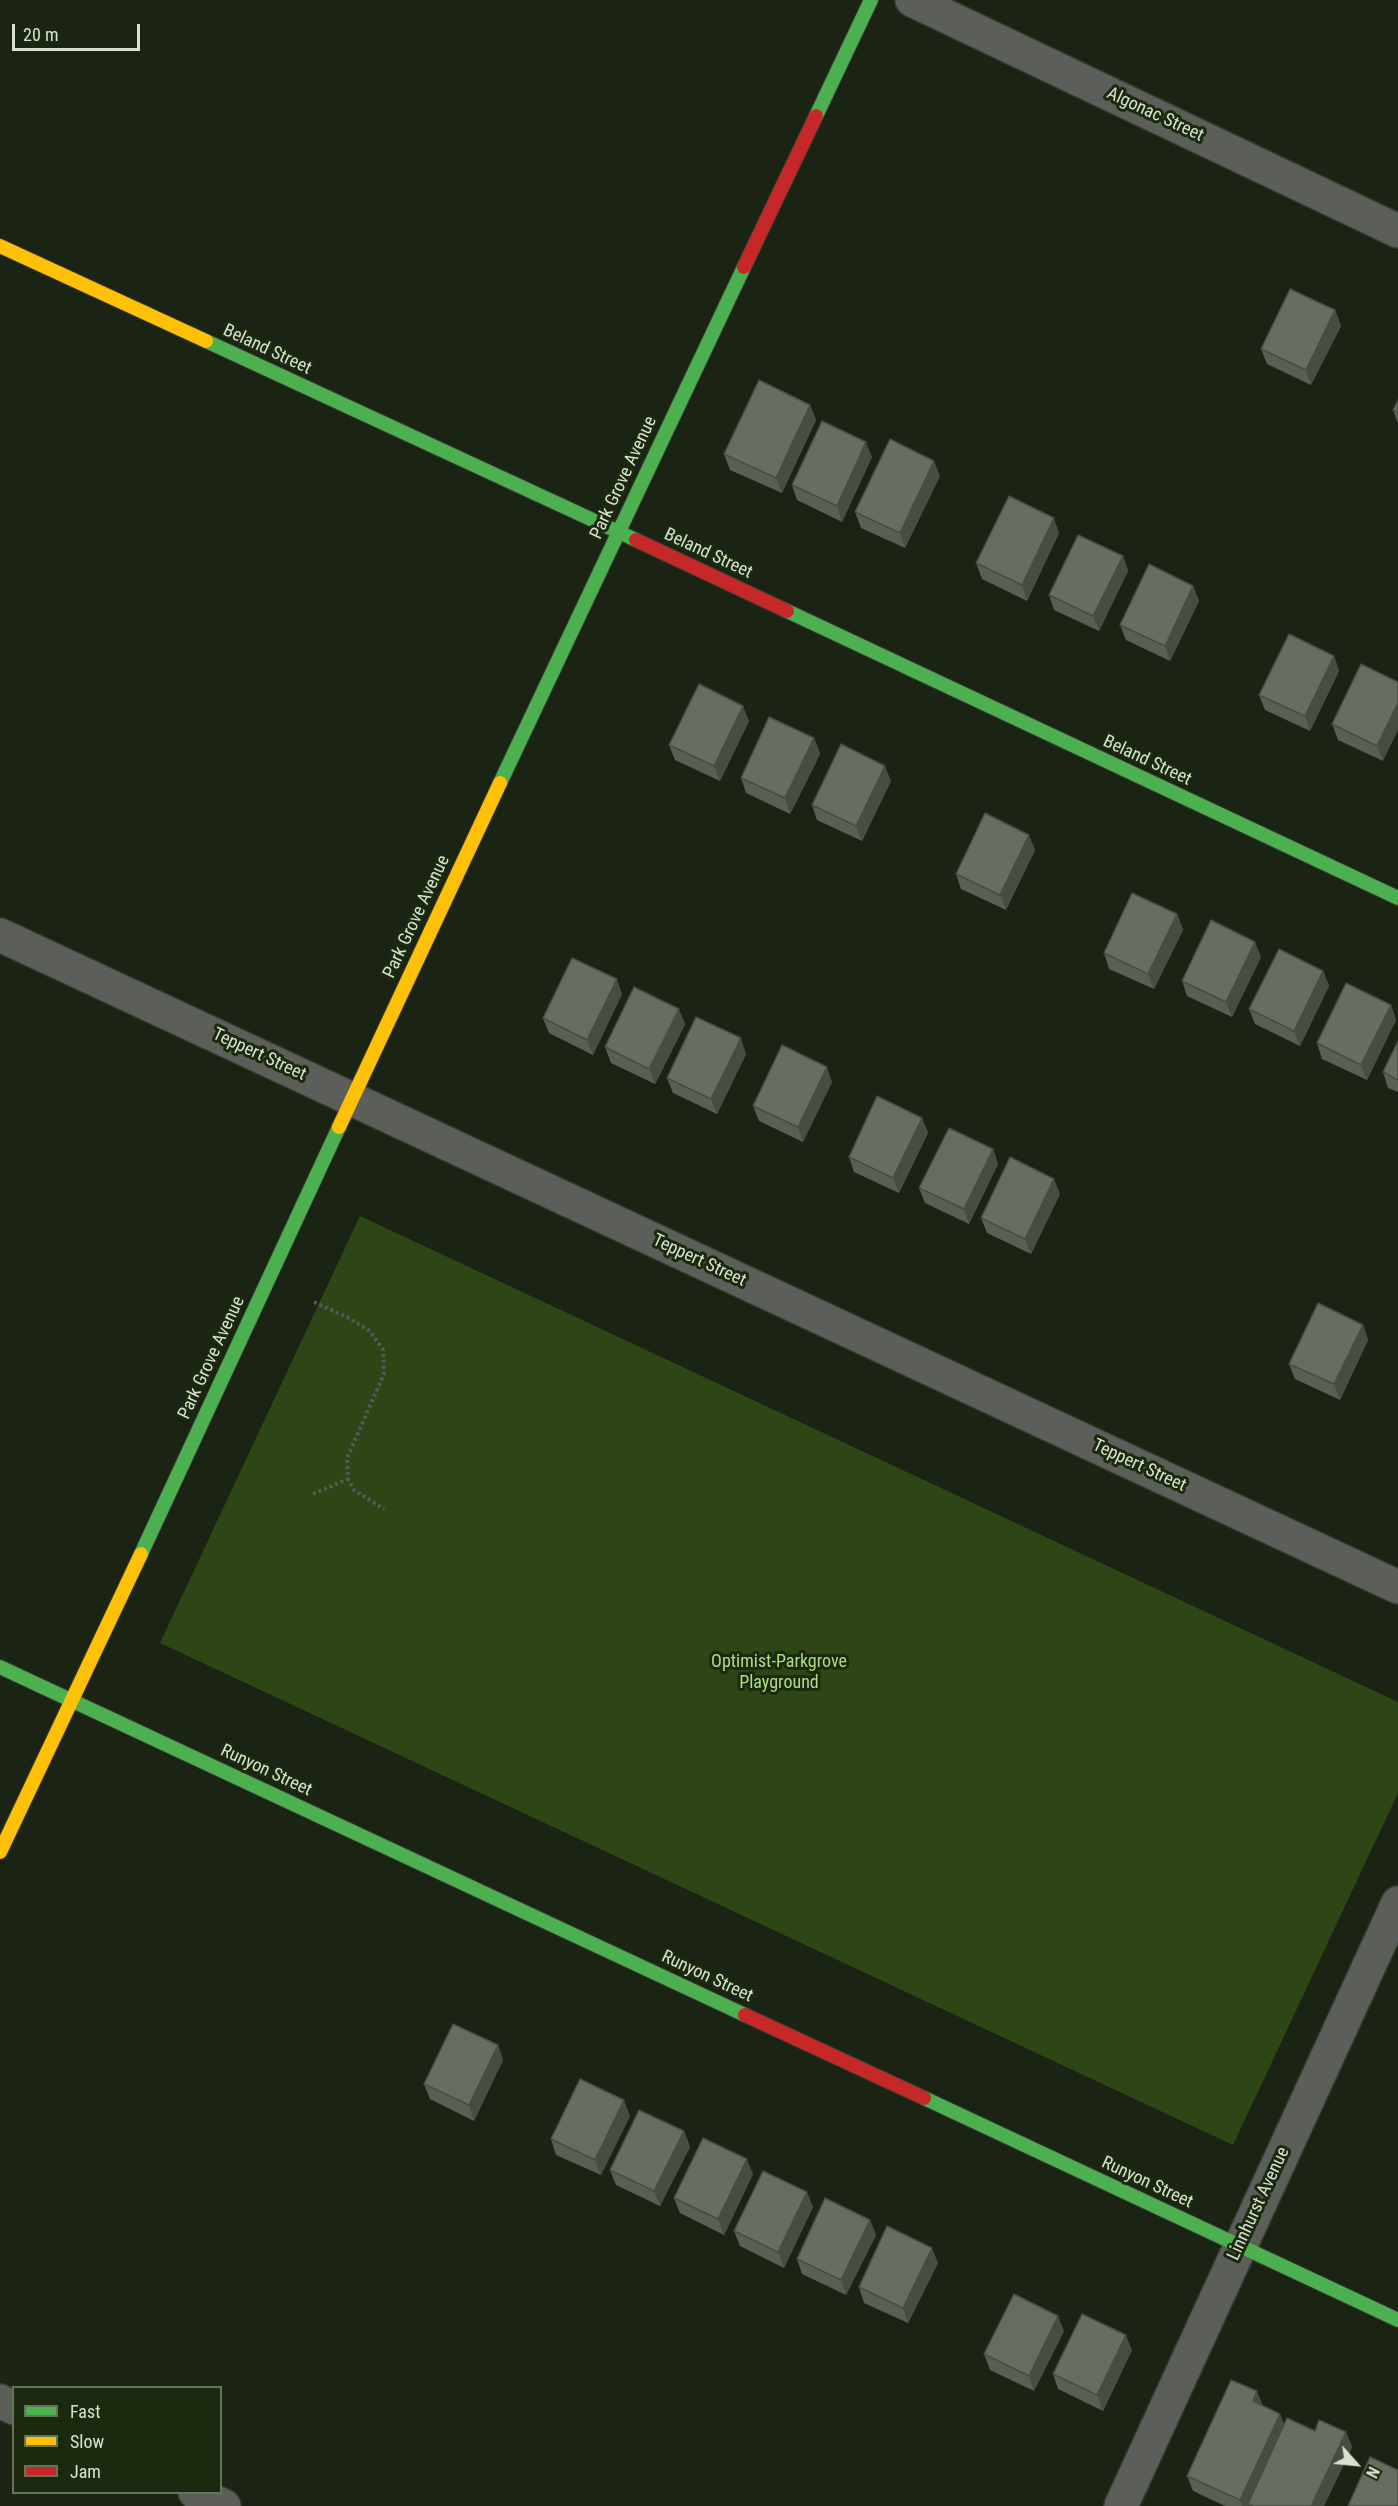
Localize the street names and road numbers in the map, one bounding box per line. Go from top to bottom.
street label: Algonac Street [1103,83,1207,147]
street label: Beland Street [219,320,315,380]
street label: Park Grove Avenue [586,413,662,543]
street label: Beland Street [660,524,756,584]
street label: Beland Street [1099,731,1195,791]
street label: Park Grove Avenue [379,852,455,982]
street label: Teppert Street [209,1024,309,1086]
street label: Teppert Street [649,1230,749,1292]
street label: Park Grove Avenue [174,1293,250,1423]
street label: Teppert Street [1089,1435,1189,1497]
street label: Runyon Street [217,1740,315,1802]
street label: Runyon Street [658,1946,756,2008]
street label: Linnhurst Avenue [1223,2144,1295,2264]
street label: Runyon Street [1098,2152,1196,2214]

